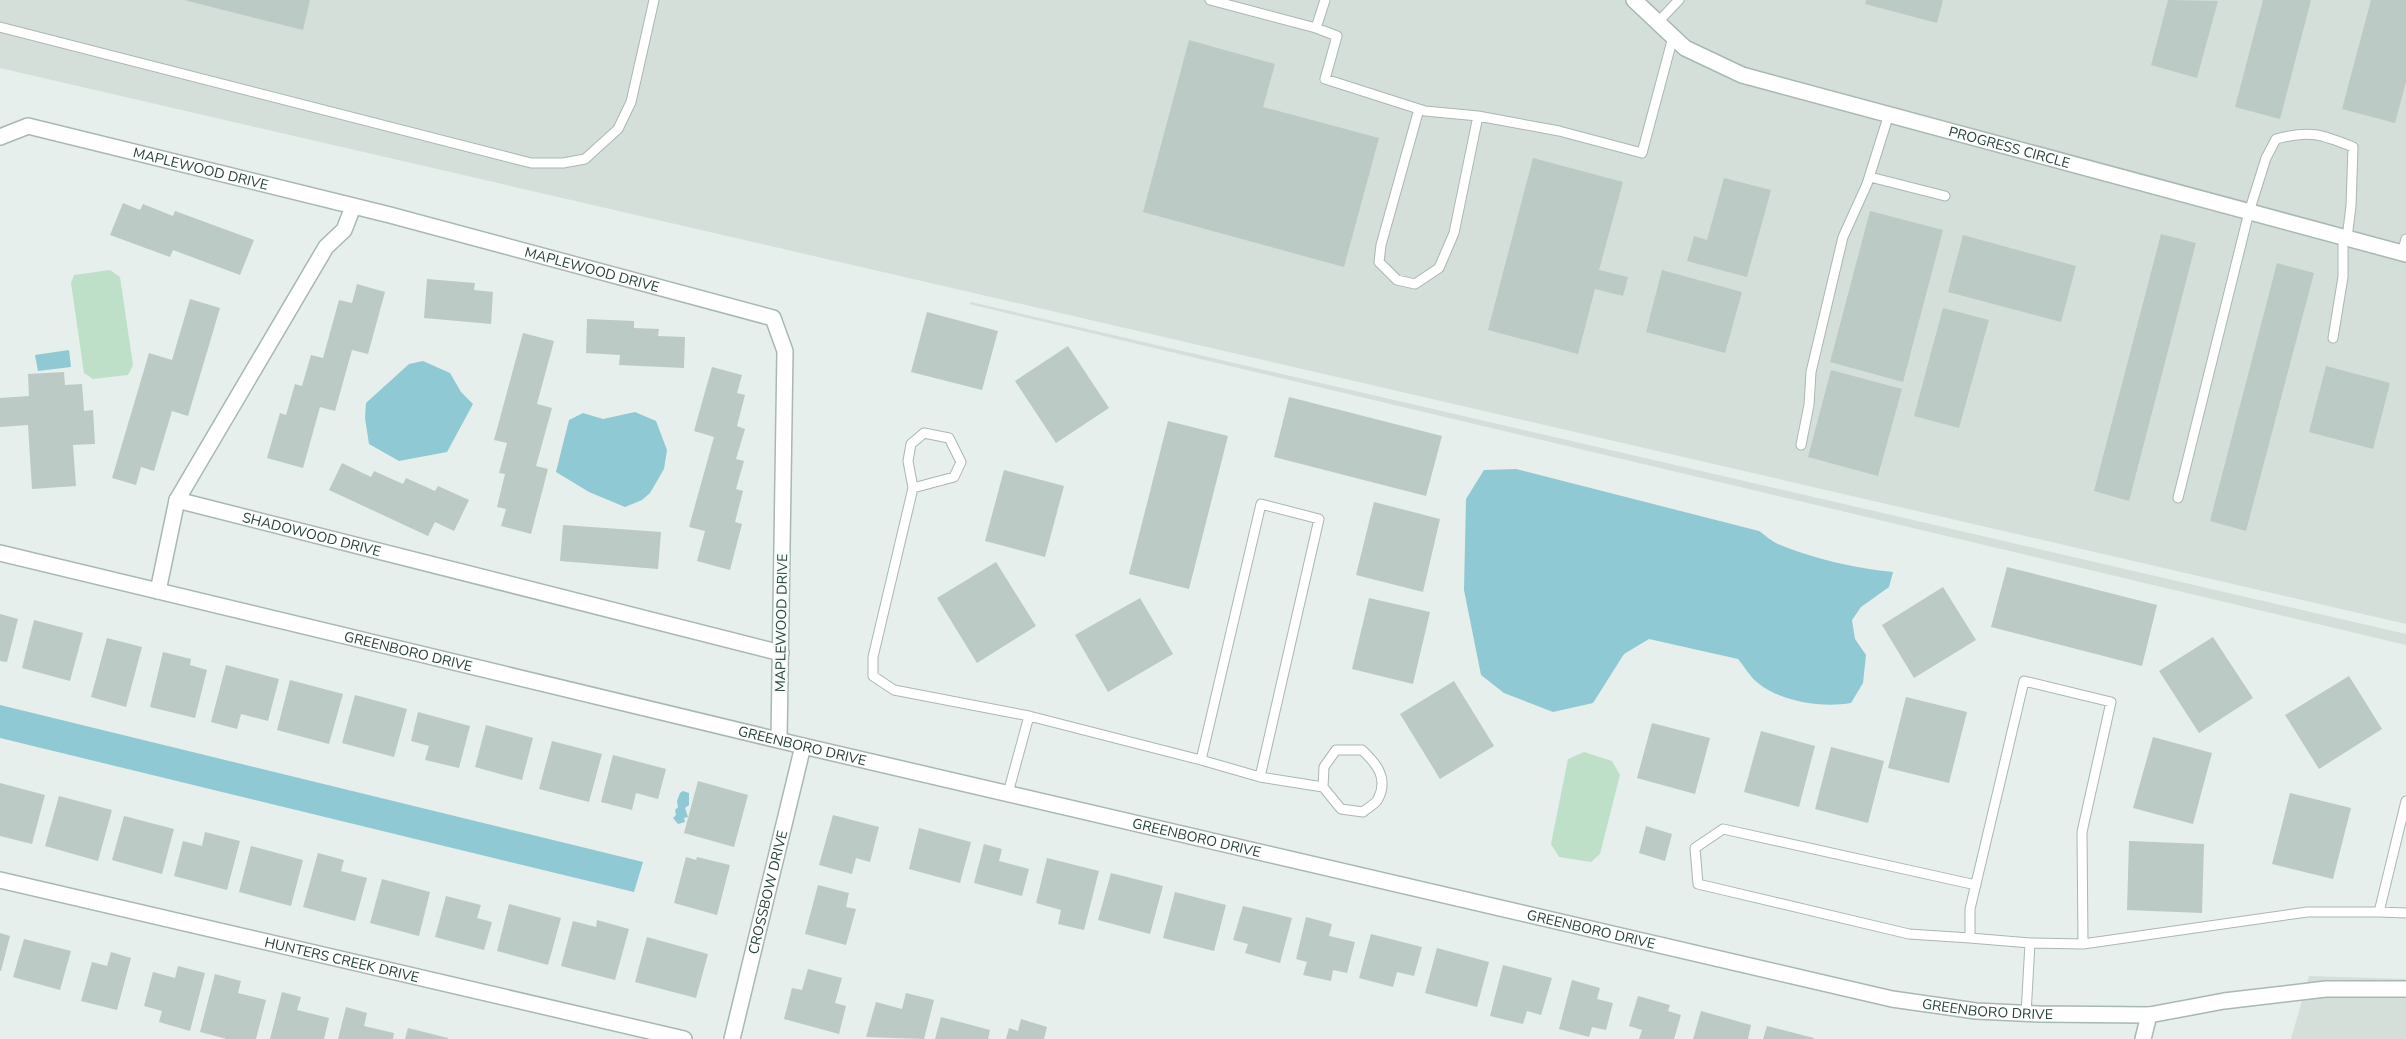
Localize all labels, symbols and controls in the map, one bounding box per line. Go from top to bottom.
street label: PROGRESS CIRCLE [1946,122,2072,173]
street label: MAPLEWOOD DRIVE [131,143,270,195]
street label: MAPLEWOOD DRIVE [522,243,661,297]
street label: SHADOWOOD DRIVE [240,508,383,561]
street label: MAPLEWOOD DRIVE [771,554,792,692]
street label: GREENBORO DRIVE [342,627,474,676]
street label: GREENBORO DRIVE [736,722,868,770]
street label: GREENBORO DRIVE [1130,814,1263,862]
street label: CROSSBOW DRIVE [744,828,792,956]
street label: GREENBORO DRIVE [1525,905,1657,954]
street label: HUNTERS CREEK DRIVE [263,933,421,987]
street label: GREENBORO DRIVE [1921,994,2053,1024]

